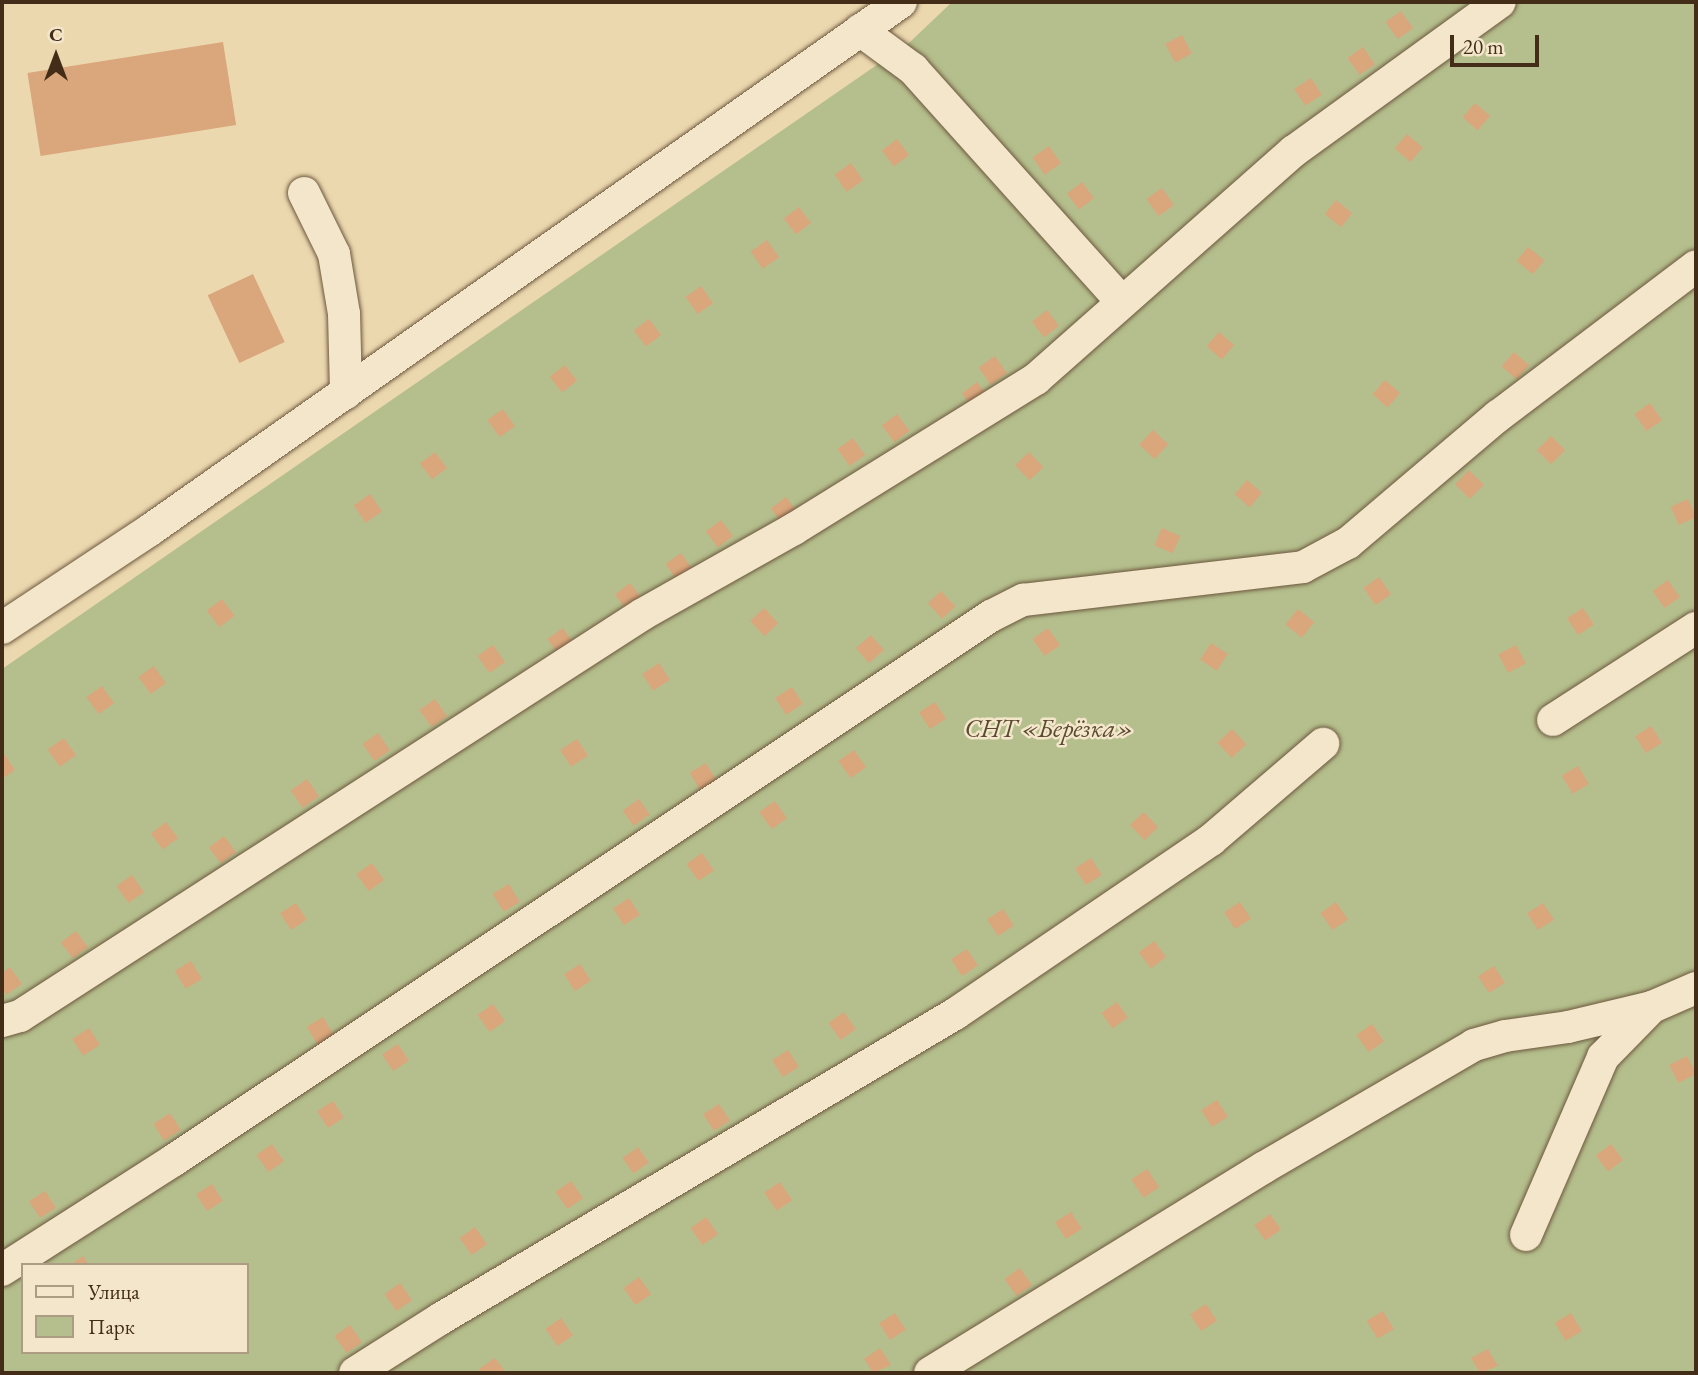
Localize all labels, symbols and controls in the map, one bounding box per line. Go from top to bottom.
north arrow [21,21,91,91]
scale bar [1453,21,1542,65]
text: С [49,22,63,47]
text: 20 m [1463,33,1504,60]
park label: СНТ «Берёзка» [964,713,1134,745]
legend [21,1263,248,1354]
text: Улица [88,1278,140,1305]
text: Парк [88,1313,135,1340]

